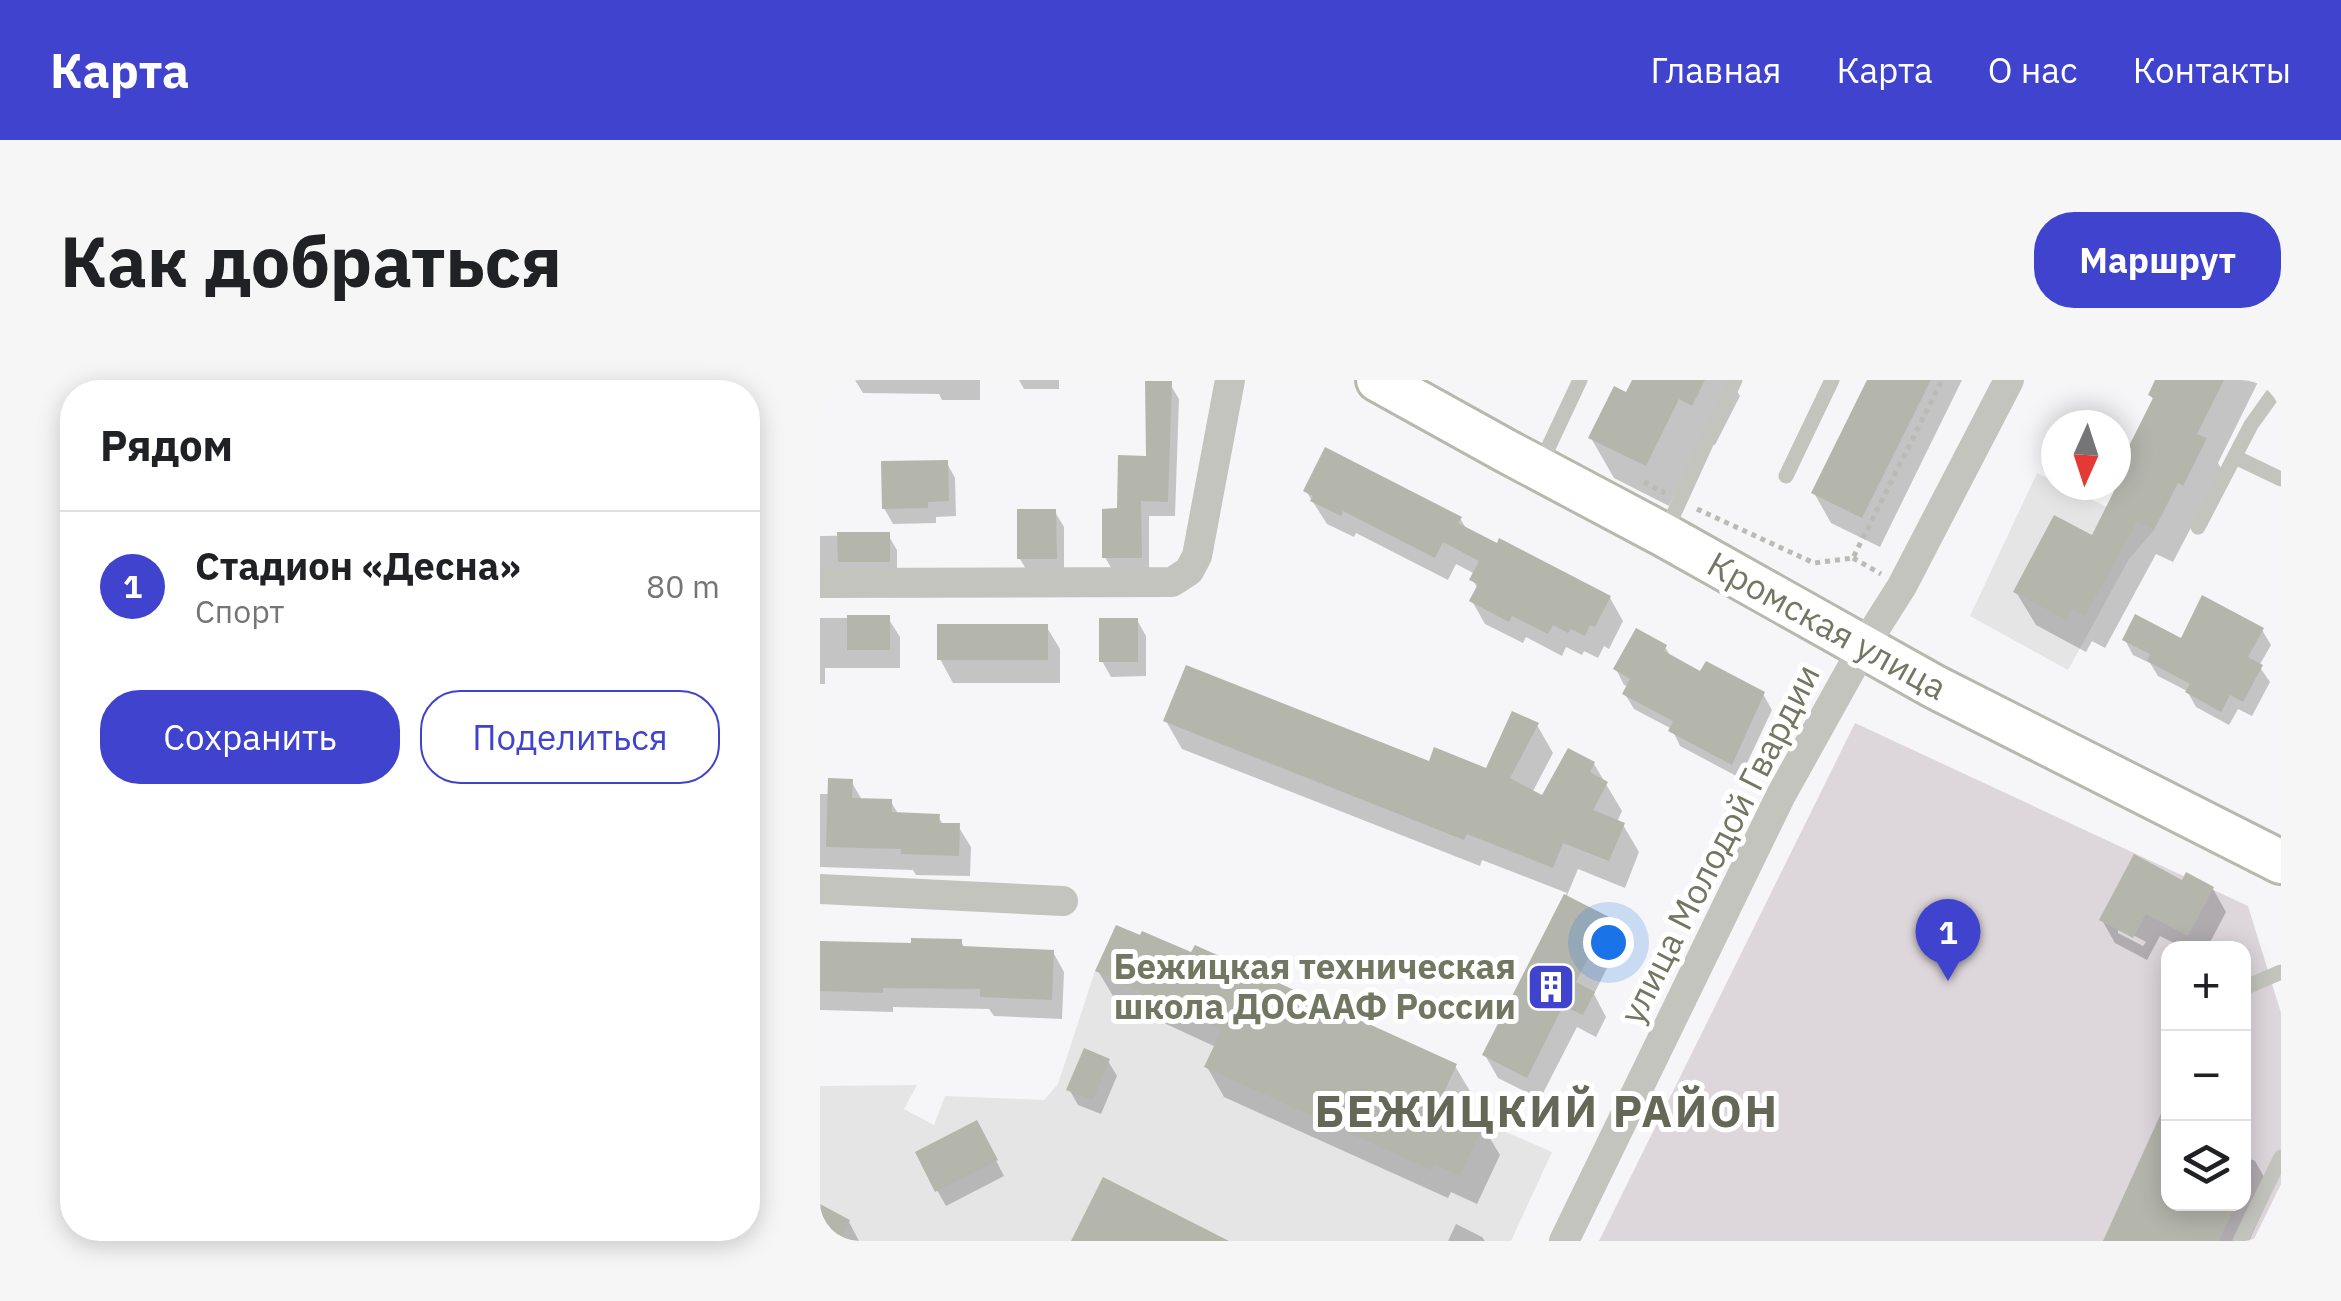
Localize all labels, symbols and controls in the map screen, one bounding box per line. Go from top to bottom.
text: Карта [50,39,189,101]
text: Главная [1651,47,1781,93]
text: Карта [1836,47,1933,93]
text: О нас [1988,47,2078,93]
text: Контакты [2133,47,2291,93]
button: Маршрут [2034,212,2281,308]
text: Как добраться [60,215,562,306]
north arrow [2041,410,2131,500]
text: Рядом [100,418,233,473]
street label: Кромская улица [1700,540,1955,710]
text: Стадион «Десна» [195,541,521,590]
text: 1 [123,565,142,607]
text: 80 m [646,565,720,607]
text: Спорт [195,590,284,632]
street label: улица Молодой Гвардии [1608,656,1830,1031]
button: Сохранить [100,690,400,784]
button: Поделиться [420,690,720,784]
pin: 1 [1916,898,1980,981]
your location [1583,917,1634,968]
map controls [2161,941,2251,1211]
button: + [2161,941,2251,1031]
place label: Бежицкая техническая школа ДОСААФ России [1114,943,1516,1029]
building icon: Бежицкая техническая школа ДОСААФ России [1525,961,1577,1013]
button: − [2161,1031,2251,1121]
district label: БЕЖИЦКИЙ РАЙОН [1315,1081,1779,1139]
button: layers [2161,1121,2251,1211]

